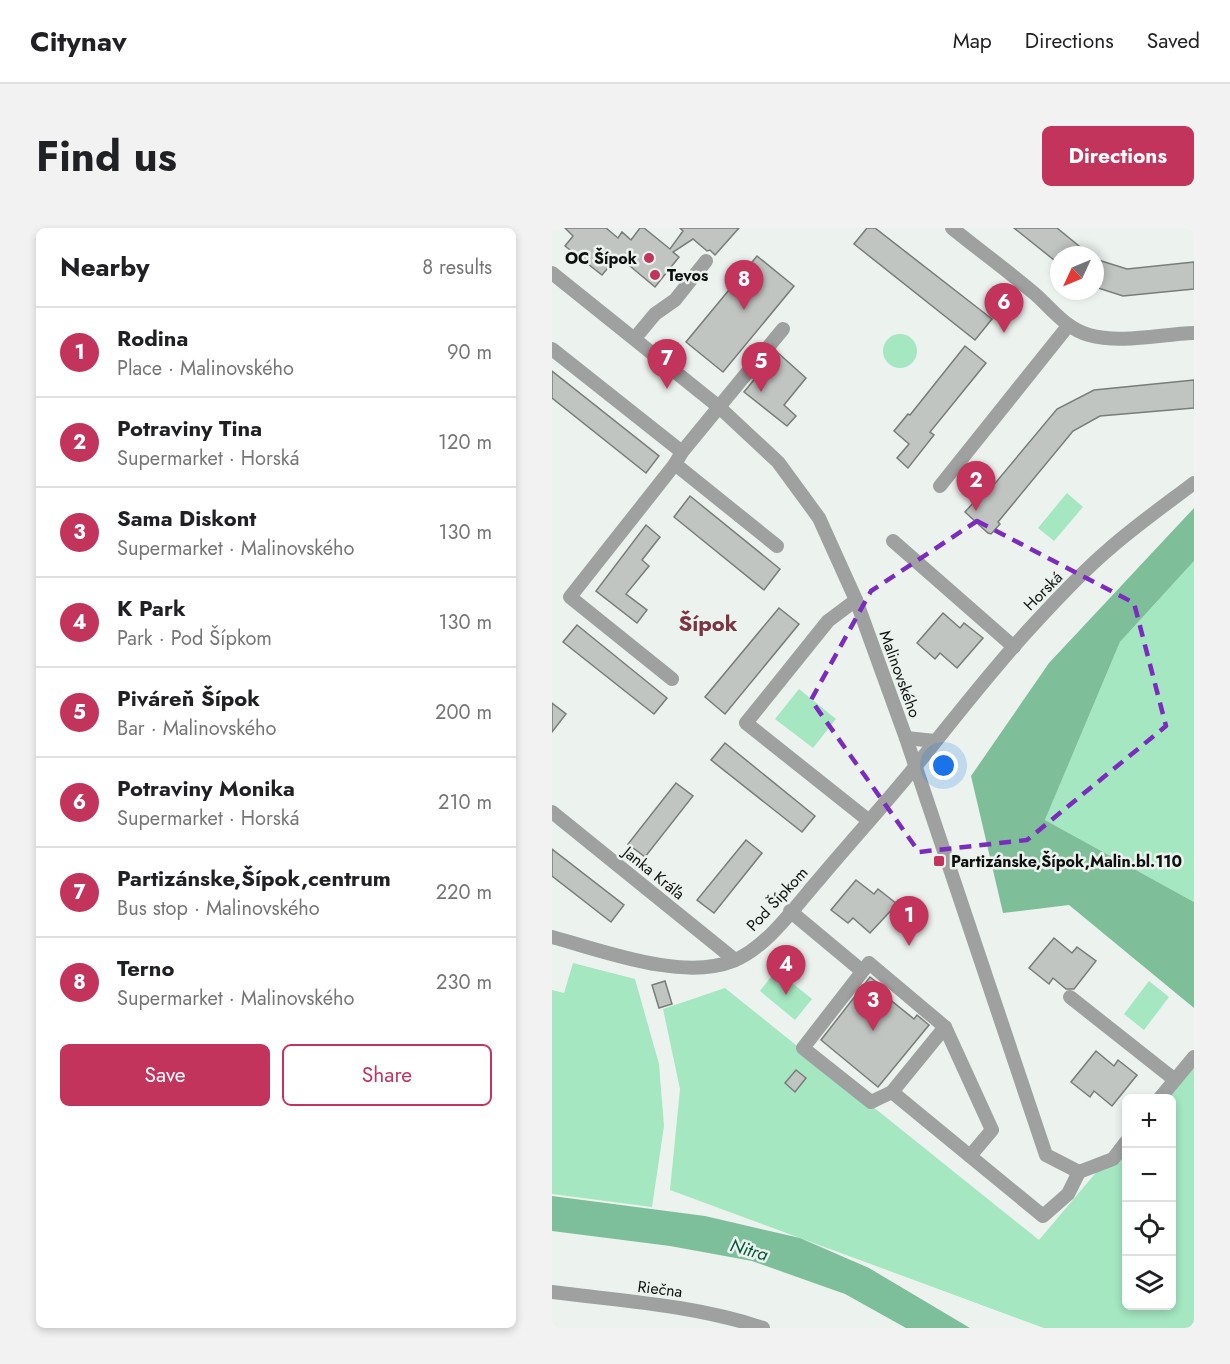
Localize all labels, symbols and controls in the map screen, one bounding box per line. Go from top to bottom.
text: Citynav [30,21,127,62]
text: Map [953,26,992,56]
text: Directions [1025,26,1114,56]
text: Saved [1147,26,1200,56]
text: Find us [36,126,177,187]
button: Directions [1042,126,1194,186]
north arrow [1050,246,1104,300]
place label: OC Šípok [565,247,638,270]
text: Nearby [60,248,149,286]
marker: OC Šípok [642,251,656,265]
text: 8 results [422,253,492,282]
pin: 8 [724,260,764,310]
place label: Tevos [667,264,708,287]
marker: Tevos [648,268,662,282]
pin: 6 [984,284,1024,333]
text: Rodina [117,322,188,354]
text: 1 [74,338,85,367]
text: 90 m [447,338,492,367]
pin: 7 [648,340,686,389]
pin: 5 [742,342,780,392]
text: Place · Malinovského [117,354,294,383]
text: Potraviny Tina [117,412,262,444]
text: 2 [73,428,86,457]
text: 120 m [438,428,492,457]
text: Supermarket · Horská [117,444,299,473]
pin: 2 [956,462,996,511]
text: Sama Diskont [117,502,256,534]
text: 3 [73,518,86,547]
text: 130 m [438,518,492,547]
text: Supermarket · Malinovského [117,534,355,563]
street label: Horská [1018,566,1068,616]
text: K Park [117,592,186,624]
district label: Šípok [678,607,738,639]
text: 4 [73,608,86,637]
text: 130 m [438,608,492,637]
text: Park · Pod Šípkom [117,624,272,653]
street label: Malinovského [874,627,926,721]
text: Piváreň Šípok [117,682,260,714]
text: 5 [73,698,86,727]
text: 200 m [435,698,492,727]
text: Bar · Malinovského [117,714,276,743]
your location [929,751,958,780]
text: Potraviny Monika [117,772,295,804]
text: 6 [73,788,86,817]
text: 210 m [438,788,492,817]
text: Supermarket · Horská [117,804,299,833]
street label: Janka Kráľa [617,840,690,905]
place label: Partizánske,Šípok,Malin.bl.110 [951,850,1182,873]
marker: Partizánske,Šípok,Malin.bl.110 [932,854,946,868]
text: Partizánske,Šípok,centrum [117,862,391,894]
street label: Pod Šípkom [741,862,813,936]
text: 7 [73,878,86,907]
text: 220 m [436,878,492,907]
text: Bus stop · Malinovského [117,894,320,923]
pin: 1 [890,896,928,946]
pin: 4 [766,946,806,995]
text: Terno [117,952,174,984]
text: 8 [73,968,86,997]
text: 230 m [436,968,492,997]
pin: 3 [854,982,892,1031]
text: Supermarket · Malinovského [117,984,355,1013]
button: Save [60,1044,270,1106]
button: Share [282,1044,492,1106]
map controls [1122,1094,1176,1310]
button: + [1122,1094,1176,1148]
button: − [1122,1148,1176,1202]
button: locate [1122,1202,1176,1256]
water label: Nitra [727,1232,771,1268]
button: layers [1122,1256,1176,1310]
street label: Riečna [636,1275,684,1303]

